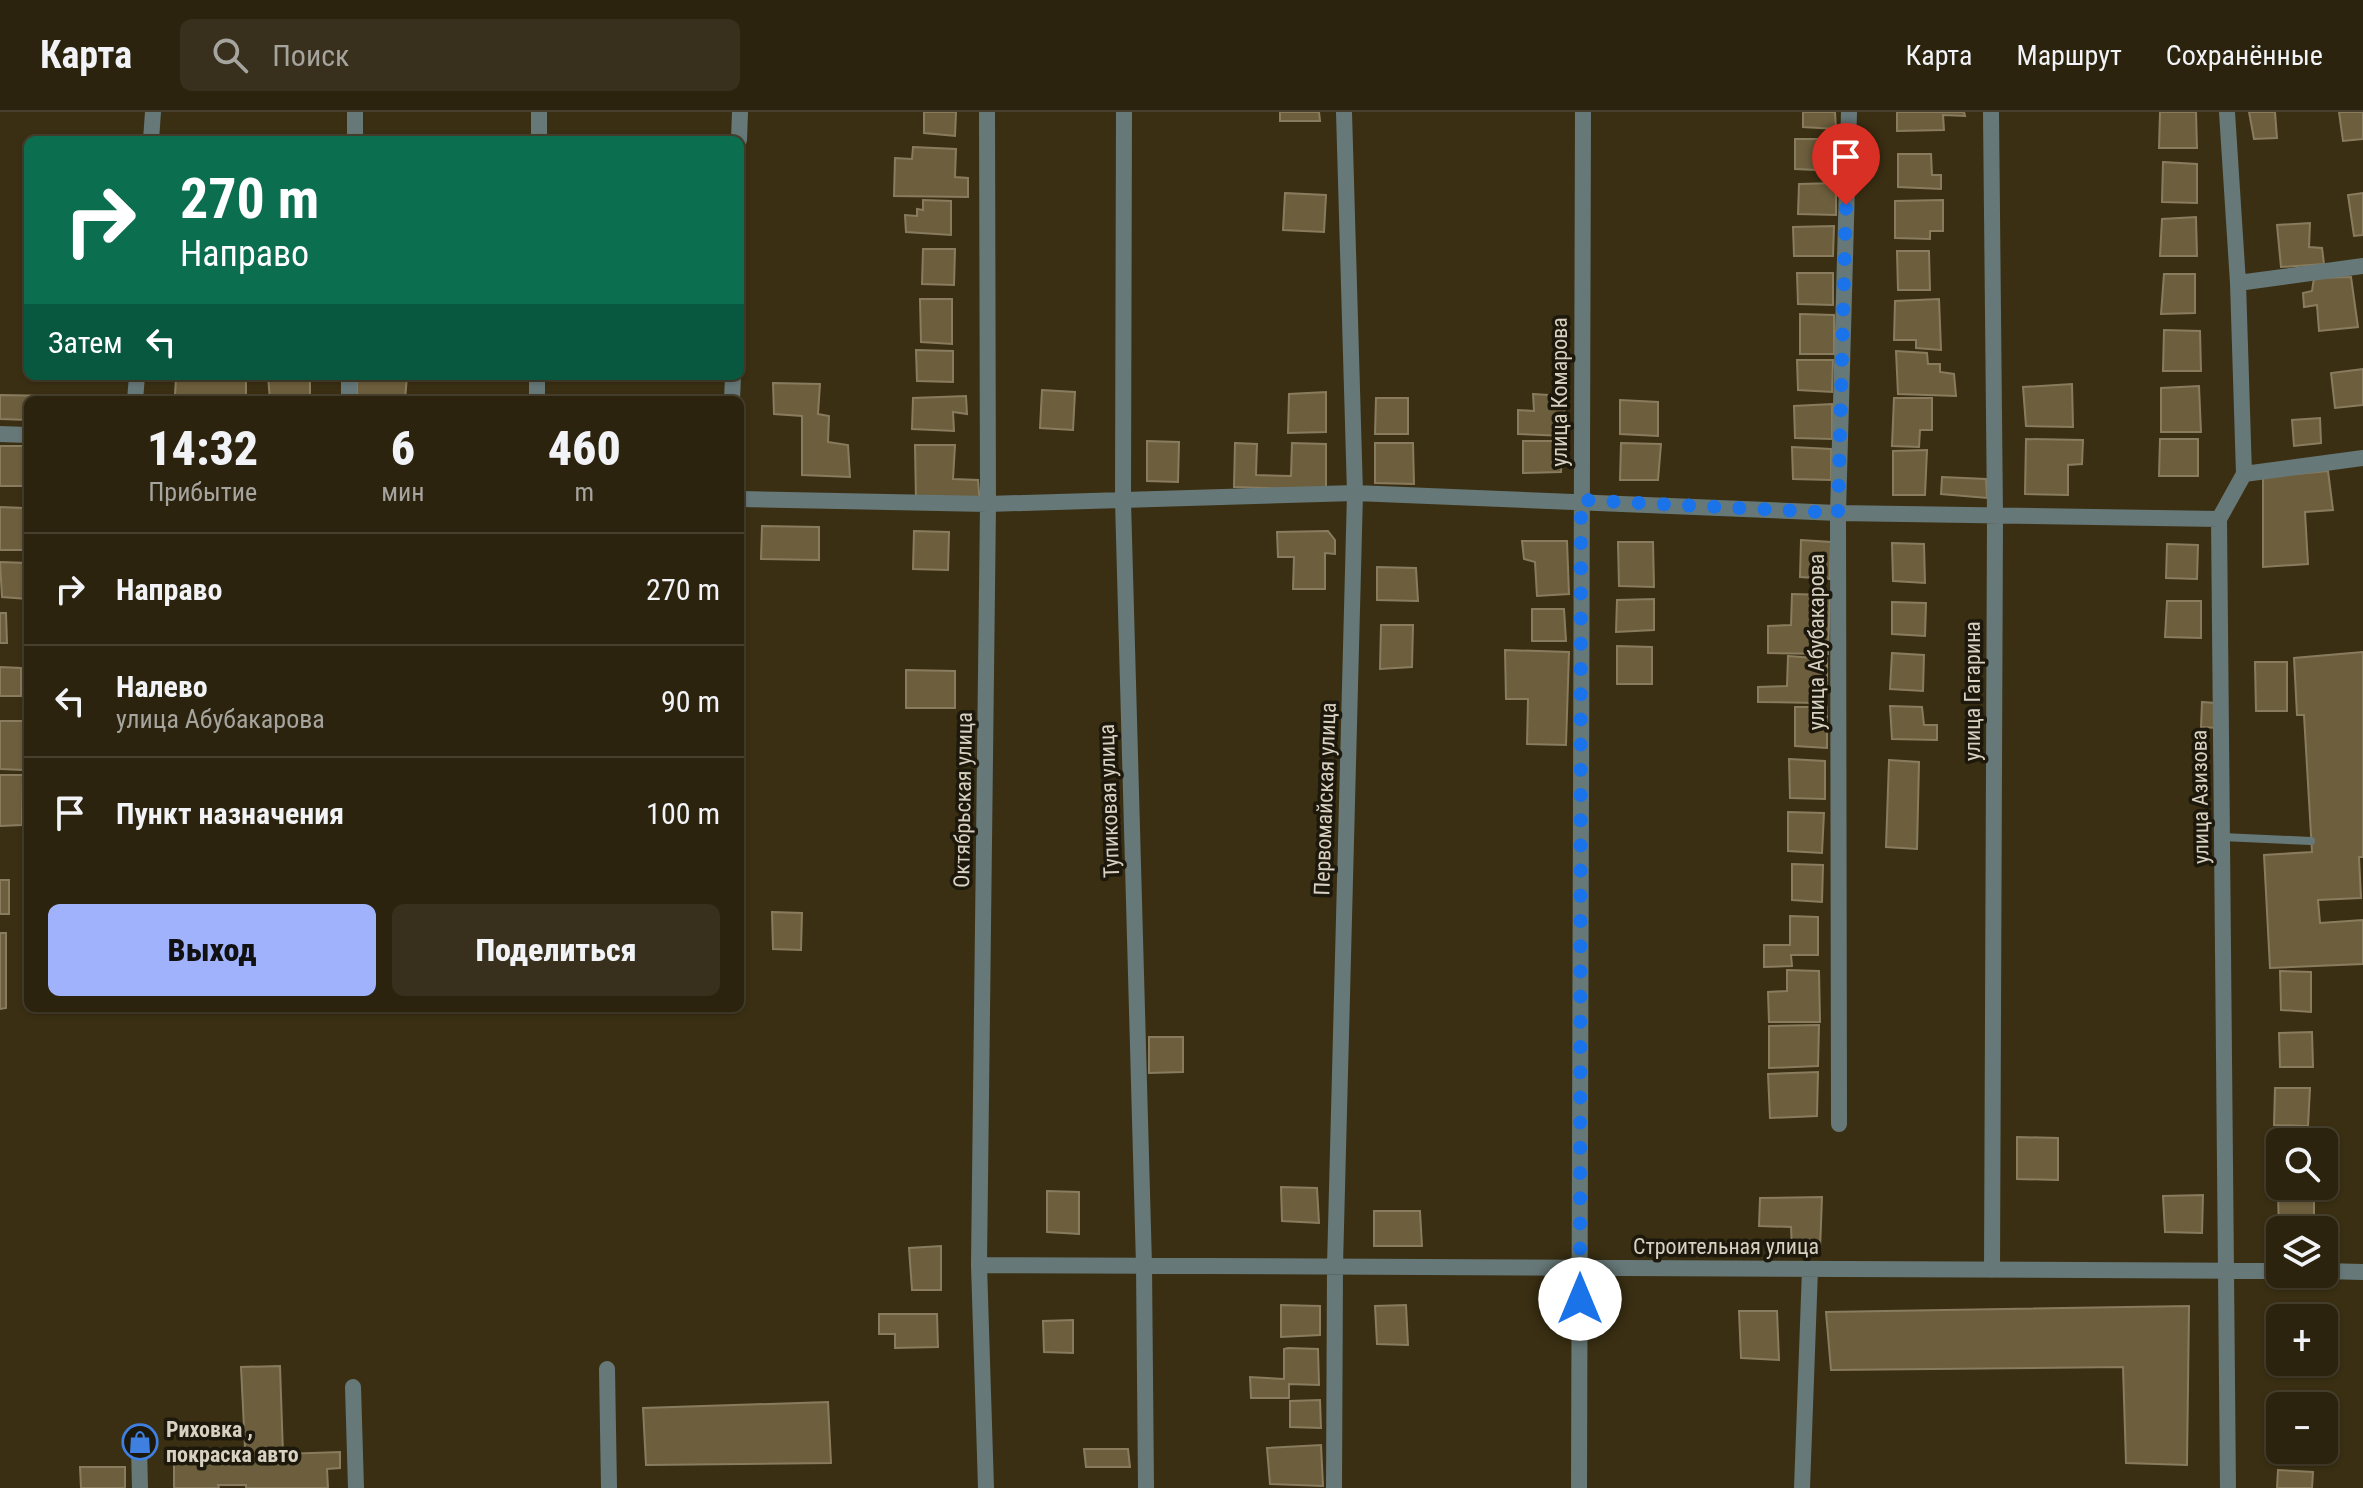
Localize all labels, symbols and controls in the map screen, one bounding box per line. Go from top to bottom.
search box [180,19,740,91]
text: Карта [40,33,132,77]
icon: search [208,33,252,77]
text: Поиск [272,38,349,73]
text: Карта [1906,39,1972,72]
text: Маршрут [2016,39,2122,72]
text: Сохранённые [2166,39,2323,72]
pin [1812,123,1880,205]
icon: arrive [1824,135,1868,179]
text: 270 m [180,166,319,232]
icon: right [48,168,152,272]
text: Направо [180,233,309,275]
street label: улица Комарова [1547,317,1572,467]
icon: left [139,320,183,364]
text: Затем [48,325,123,360]
text: 14:32 [147,420,258,477]
text: 6 [391,420,415,477]
text: 460 [548,420,621,477]
text: Прибытие [148,477,257,507]
text: мин [381,477,425,507]
text: m [575,477,594,507]
street label: улица Абубакарова [1804,554,1829,730]
icon: right [48,567,92,611]
text: Направо [116,572,222,607]
text: 270 m [646,572,720,607]
street label: улица Гагарина [1960,621,1985,761]
text: Налево [116,669,208,704]
icon: left [48,679,92,723]
text: 90 m [661,684,720,719]
street label: Первомайская улица [1309,702,1341,896]
text: улица Абубакарова [116,704,325,734]
street label: Октябрьская улица [949,712,977,888]
street label: Тупиковая улица [1094,724,1124,878]
street label: улица Азизова [2186,730,2214,864]
icon: arrive [48,791,92,835]
text: Пункт назначения [116,796,344,831]
text: 100 m [646,796,720,831]
button: Выход [48,904,376,996]
button: Поделиться [392,904,720,996]
map controls [2266,1128,2338,1464]
button: search [2266,1128,2338,1200]
button: layers [2266,1216,2338,1288]
street label: Строительная улица [1633,1234,1819,1259]
position arrow [1538,1257,1622,1341]
button: + [2266,1304,2338,1376]
button: − [2266,1392,2338,1464]
place label: Риховка , покраска авто [166,1417,299,1467]
shop icon: Риховка , покраска авто [121,1423,159,1461]

